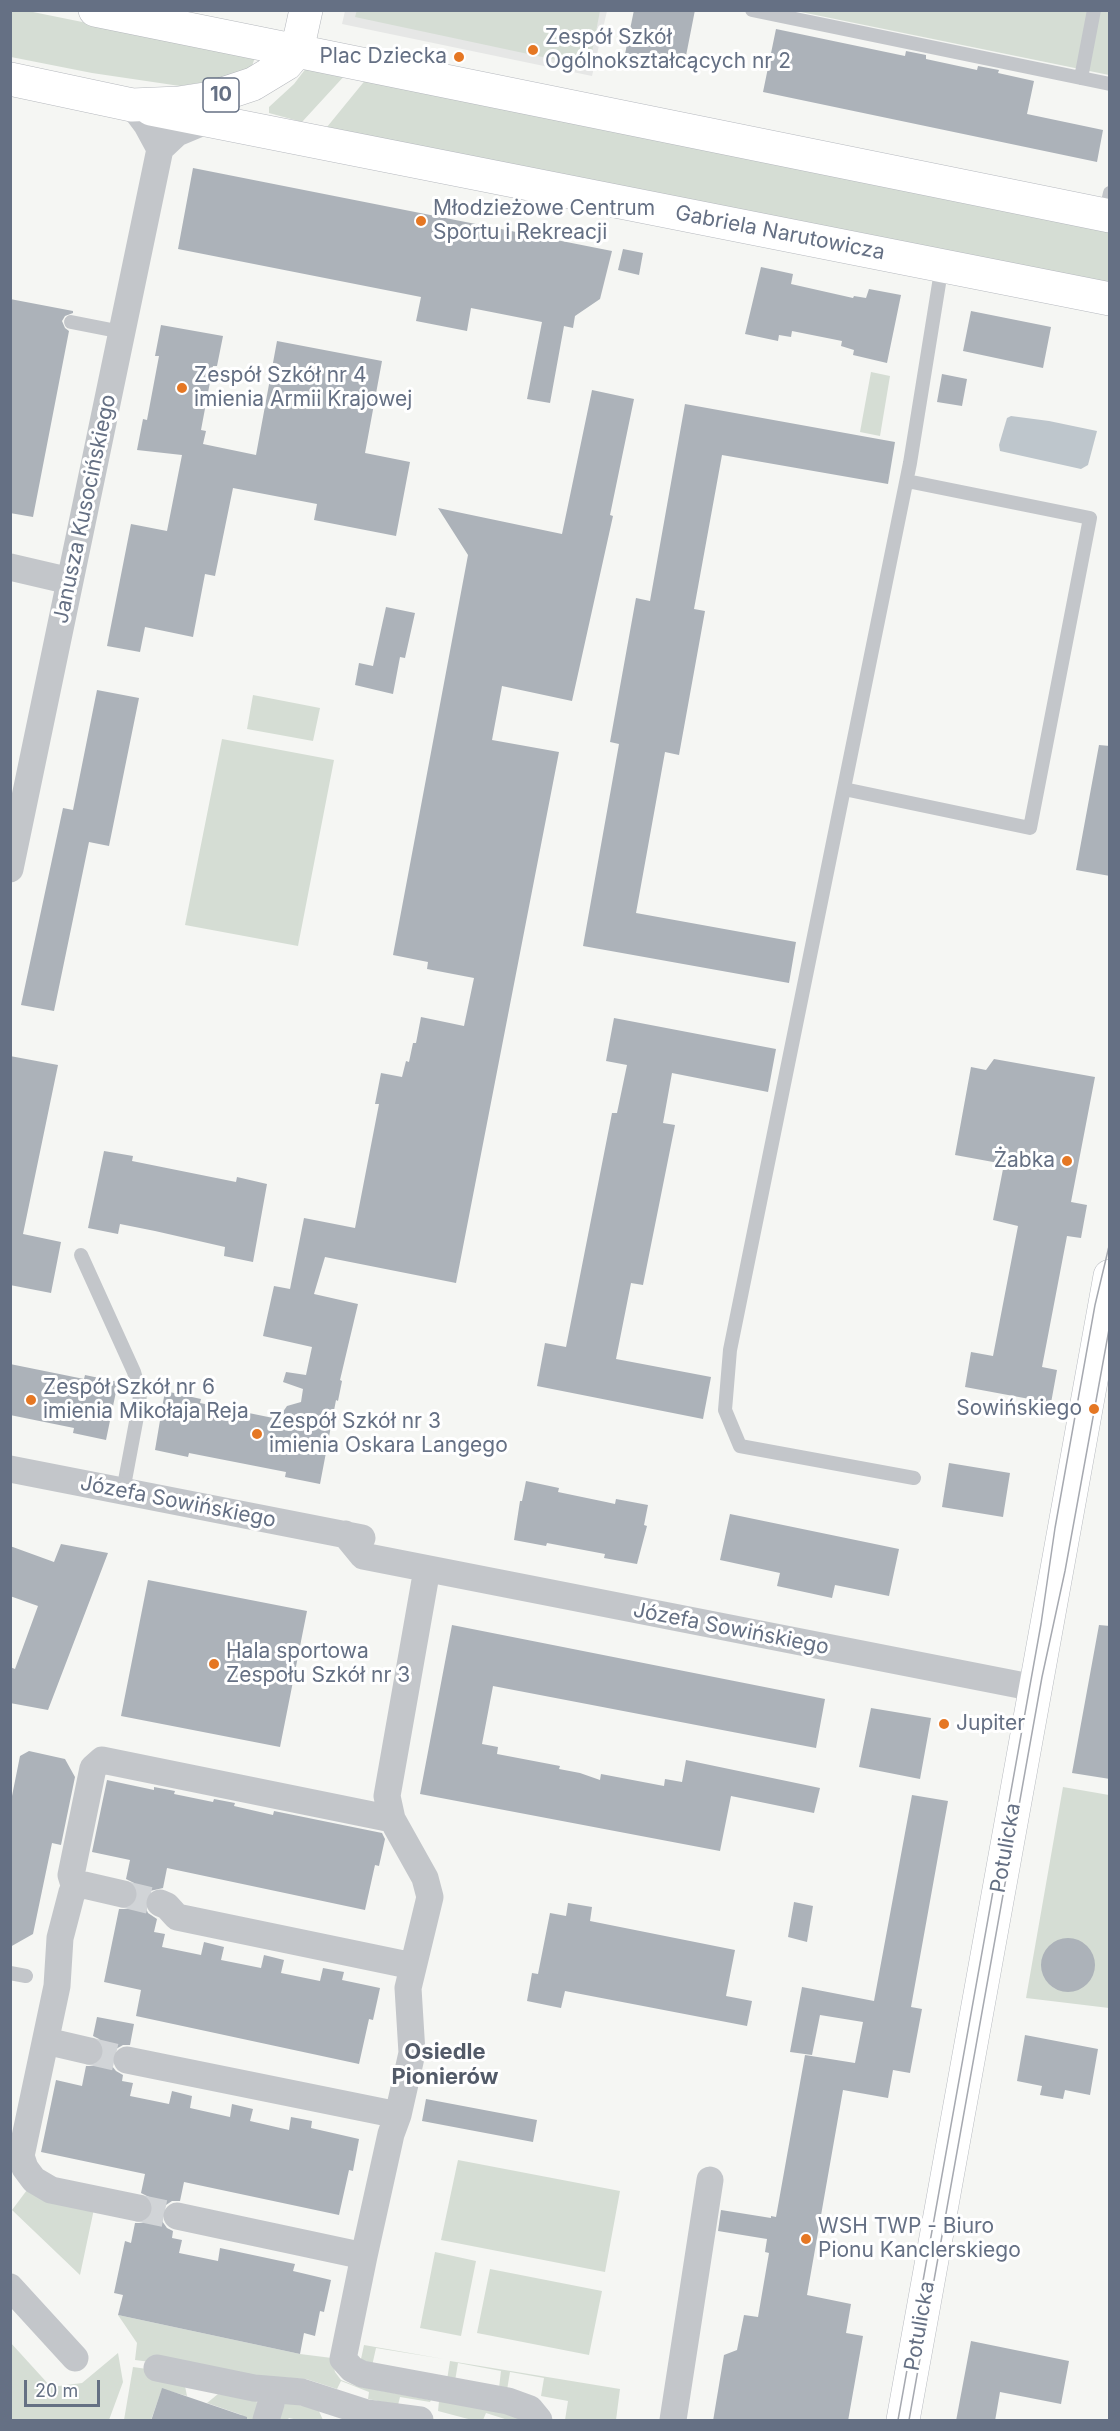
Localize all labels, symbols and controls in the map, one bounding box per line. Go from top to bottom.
place label: Zespół Szkół Ogólnokształcących nr 2 [545,25,791,75]
marker: Zespół Szkół Ogólnokształcących nr 2 [526,43,540,57]
place label: Plac Dziecka [319,44,447,70]
marker: Plac Dziecka [452,50,466,64]
road number: 10 [203,78,239,112]
place label: Młodzieżowe Centrum Sportu i Rekreacji [433,196,655,246]
street label: Gabriela Narutowicza [673,200,887,266]
marker: Młodzieżowe Centrum Sportu i Rekreacji [414,214,428,228]
place label: Zespół Szkół nr 4 imienia Armii Krajowej [194,363,412,413]
marker: Zespół Szkół nr 4 imienia Armii Krajowej [175,381,189,395]
street label: Janusza Kusocińskiego [48,392,122,626]
place label: Żabka [994,1148,1055,1174]
marker: Żabka [1060,1154,1074,1168]
place label: Zespół Szkół nr 6 imienia Mikołaja Reja [43,1375,249,1425]
marker: Zespół Szkół nr 6 imienia Mikołaja Reja [24,1393,38,1407]
place label: Sowińskiego [956,1396,1082,1422]
marker: Sowińskiego [1087,1402,1101,1416]
place label: Zespół Szkół nr 3 imienia Oskara Langego [269,1409,508,1459]
marker: Zespół Szkół nr 3 imienia Oskara Langego [250,1427,264,1441]
street label: Józefa Sowińskiego [78,1471,278,1533]
street label: Józefa Sowińskiego [631,1598,831,1660]
place label: Hala sportowa Zespołu Szkół nr 3 [226,1639,410,1689]
marker: Hala sportowa Zespołu Szkół nr 3 [207,1657,221,1671]
place label: Jupiter [956,1711,1025,1737]
marker: Jupiter [937,1717,951,1731]
street label: Potulicka [986,1801,1026,1895]
district label: Osiedle Pionierów [392,2039,498,2090]
place label: WSH TWP - Biuro Pionu Kanclerskiego [818,2214,1021,2264]
marker: WSH TWP - Biuro Pionu Kanclerskiego [799,2232,813,2246]
street label: Potulicka [900,2279,940,2373]
scale bar [27,2368,104,2406]
text: 20 m [35,2380,78,2401]

